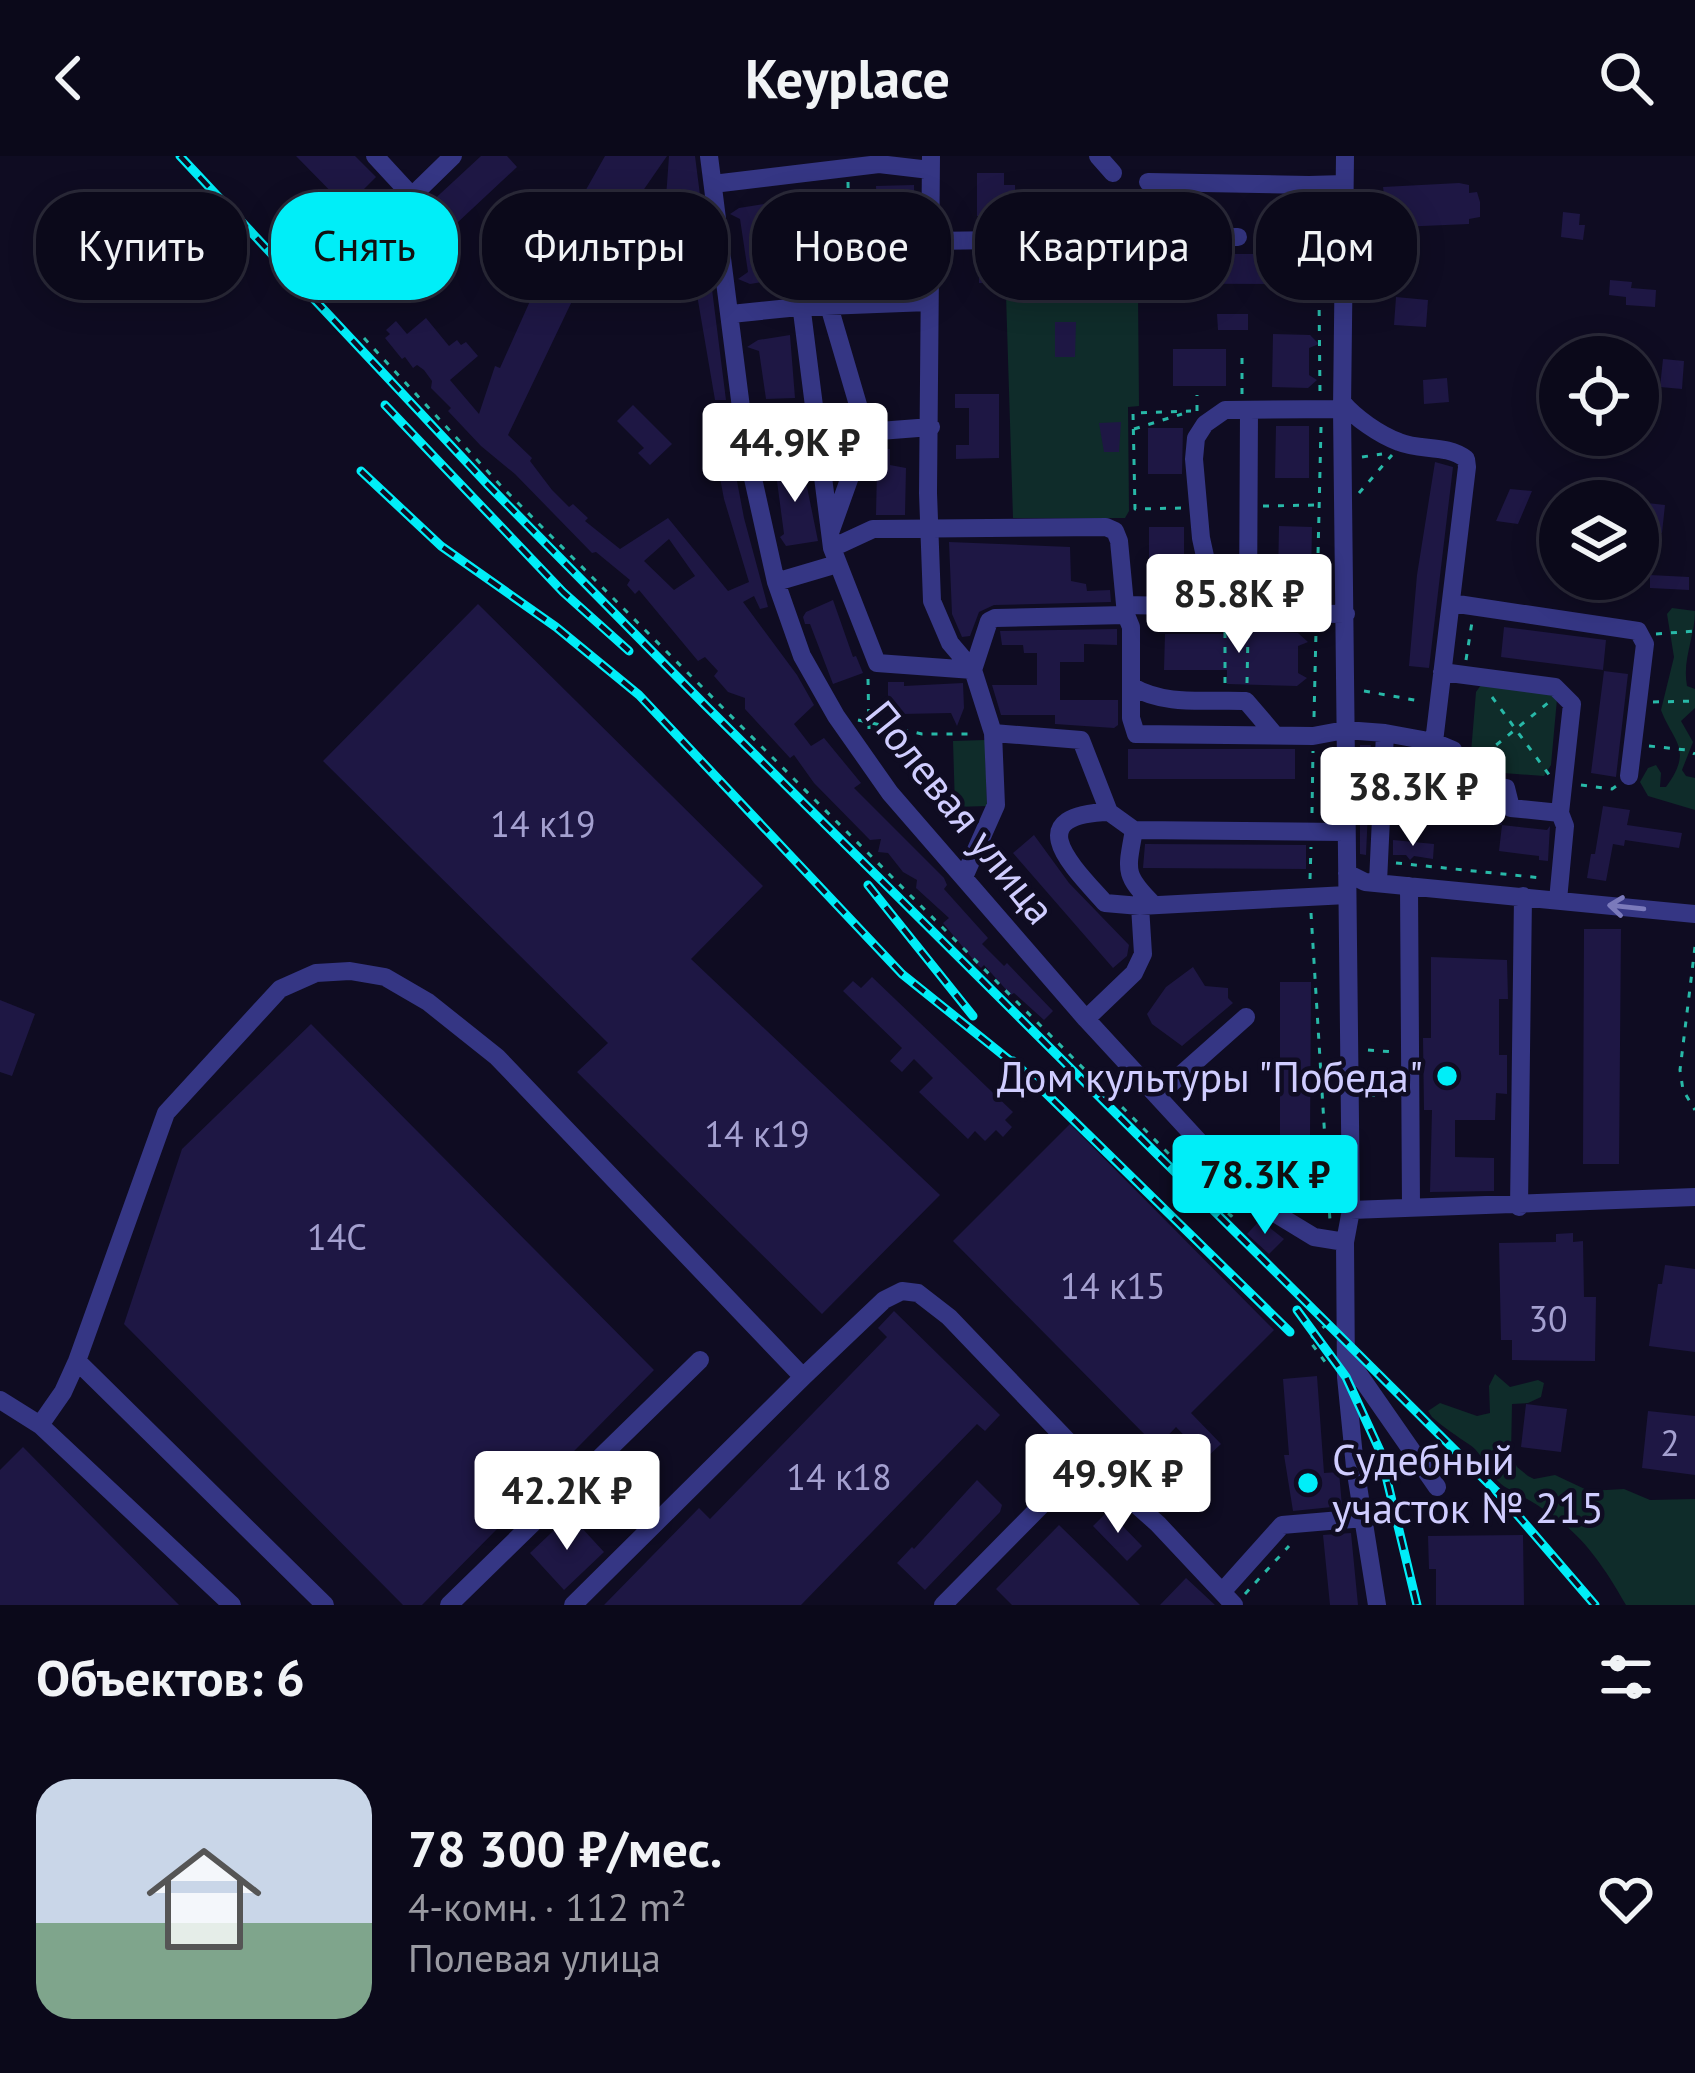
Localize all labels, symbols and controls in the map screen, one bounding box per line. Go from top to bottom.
text: Keyplace [745,43,950,113]
icon: back [36,45,102,111]
icon: search [1593,45,1659,111]
chip: Купить [36,192,247,300]
chip: Снять [271,192,458,300]
chip: Фильтры [482,192,728,300]
chip: Новое [752,192,951,300]
chip: Квартира [975,192,1232,300]
chip: Дом [1256,192,1417,300]
map controls [1539,336,1659,600]
button: locate [1539,336,1659,456]
pin: 44.9K ₽ [684,403,906,505]
text: 44.9K ₽ [730,416,860,467]
button: layers [1539,480,1659,600]
pin: 85.8K ₽ [1128,554,1350,656]
text: 85.8K ₽ [1174,567,1304,618]
street label: Полевая улица [854,689,1068,935]
pin: 38.3K ₽ [1302,747,1524,849]
text: 38.3K ₽ [1348,760,1478,811]
house number: 14 к19 [490,800,596,847]
one-way arrow [1607,895,1646,918]
place label: Дом культуры "Победа" [997,1049,1423,1104]
marker: Дом культуры "Победа" [1434,1063,1460,1089]
house number: 14 к19 [704,1110,810,1157]
pin: 78.3K ₽ [1154,1135,1376,1237]
text: 78.3K ₽ [1200,1148,1330,1199]
house number: 14С [307,1213,367,1260]
house number: 14 к15 [1060,1262,1166,1309]
house number: 30 [1528,1295,1568,1342]
house number: 2 [1660,1419,1680,1466]
place label: Судебный участок № 215 [1332,1432,1604,1535]
pin: 49.9K ₽ [1007,1434,1229,1536]
text: 49.9K ₽ [1053,1447,1183,1498]
pin: 42.2K ₽ [456,1451,678,1553]
house number: 14 к18 [786,1453,892,1500]
text: 42.2K ₽ [502,1464,632,1515]
marker: Судебный участок № 215 [1295,1470,1321,1496]
text: Объектов: 6 [36,1644,305,1710]
icon: filters [1593,1644,1659,1710]
text: 78 300 ₽/мес. [408,1815,722,1881]
icon: home [132,1827,276,1971]
icon: heart [1593,1866,1659,1932]
text: 4-комн. · 112 m² [408,1881,686,1932]
text: Полевая улица [408,1932,661,1983]

